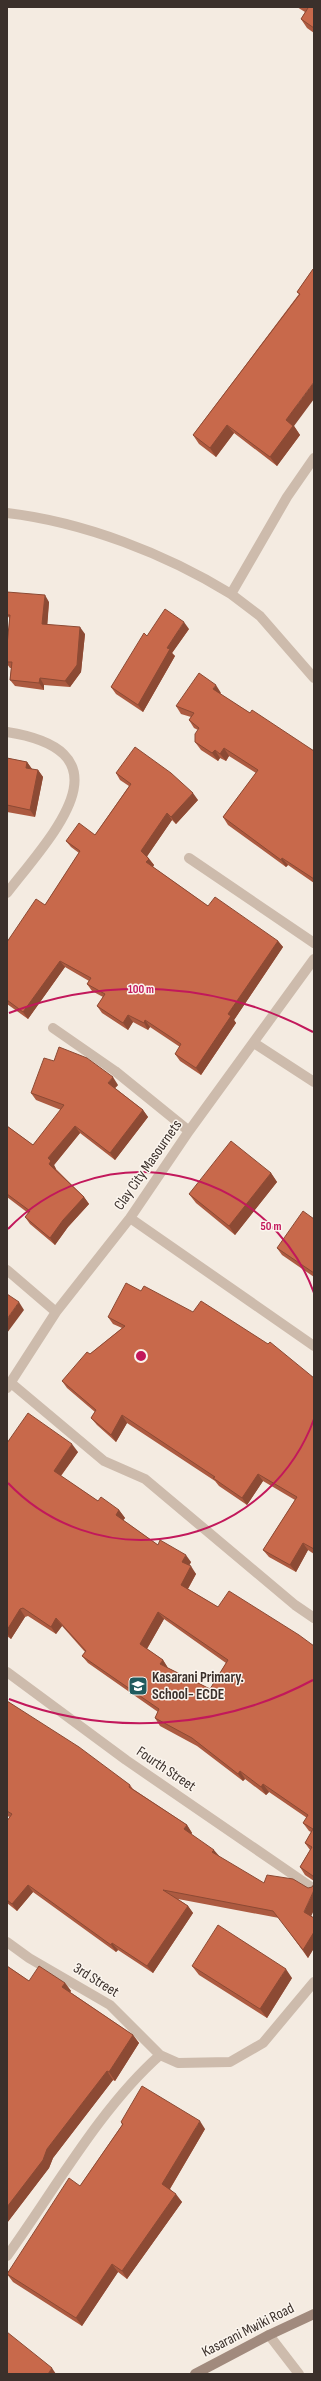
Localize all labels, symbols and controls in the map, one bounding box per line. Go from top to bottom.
text: 100 m [128,982,154,997]
street label: Clay City Masournets [110,1116,186,1214]
text: 50 m [261,1219,281,1234]
centre of rings [134,1349,148,1363]
place label: Kasarani Primary. School- ECDE [152,1668,244,1704]
school or university icon: Kasarani Primary. School- ECDE [127,1675,149,1697]
street label: Fourth Street [133,1742,200,1796]
street label: 3rd Street [69,1959,123,2002]
street label: Kasarani Mwiki Road [199,2299,297,2361]

